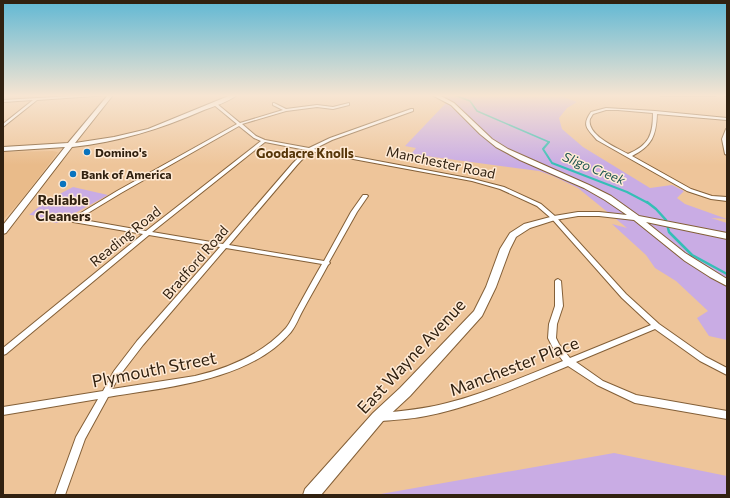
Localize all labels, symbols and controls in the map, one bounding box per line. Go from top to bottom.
street label: Manchester Road [385,142,497,182]
place label: Domino's [95,145,148,159]
district label: Goodacre Knolls [256,145,354,161]
marker: Domino's [82,147,92,157]
water label: Sligo Creek [560,148,629,188]
place label: Bank of America [81,167,172,181]
marker: Bank of America [68,169,78,179]
marker: Reliable Cleaners [58,179,68,189]
place label: Reliable Cleaners [35,191,91,224]
street label: Reading Road [86,202,164,270]
street label: Bradford Road [158,222,232,302]
street label: East Wayne Avenue [352,294,470,418]
street label: Manchester Place [446,332,582,400]
street label: Plymouth Street [90,347,218,391]

